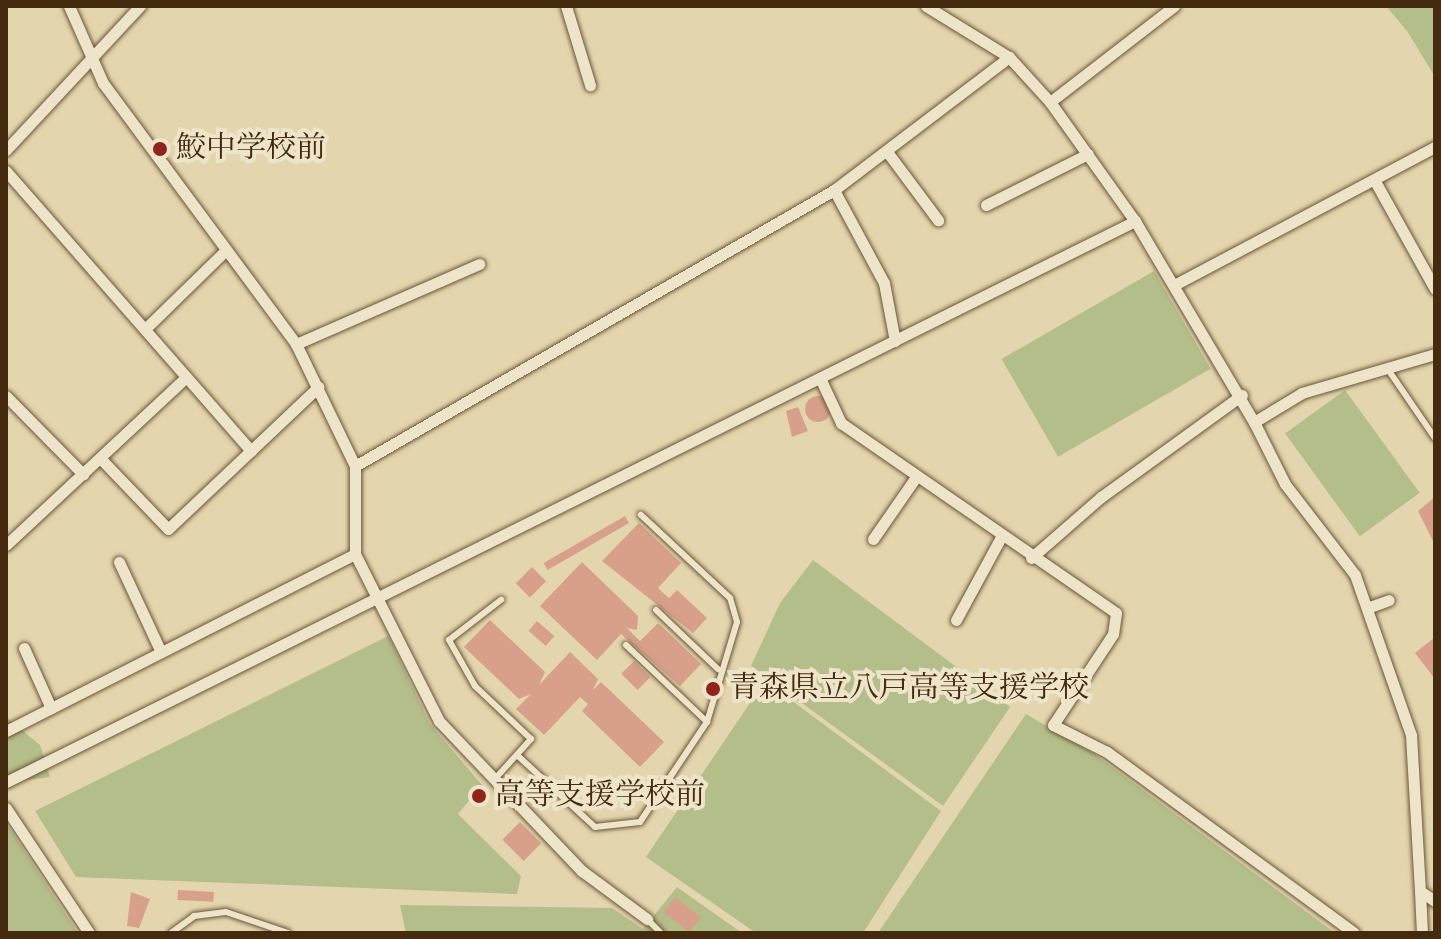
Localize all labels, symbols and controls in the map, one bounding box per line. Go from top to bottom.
place label: 鮫中学校前 [176,131,326,167]
marker: 鮫中学校前 [151,140,169,158]
place label: 青森県立八戸高等支援学校 [729,671,1089,707]
marker: 青森県立八戸高等支援学校 [704,680,722,698]
place label: 高等支援学校前 [495,778,705,814]
marker: 高等支援学校前 [470,787,488,805]

